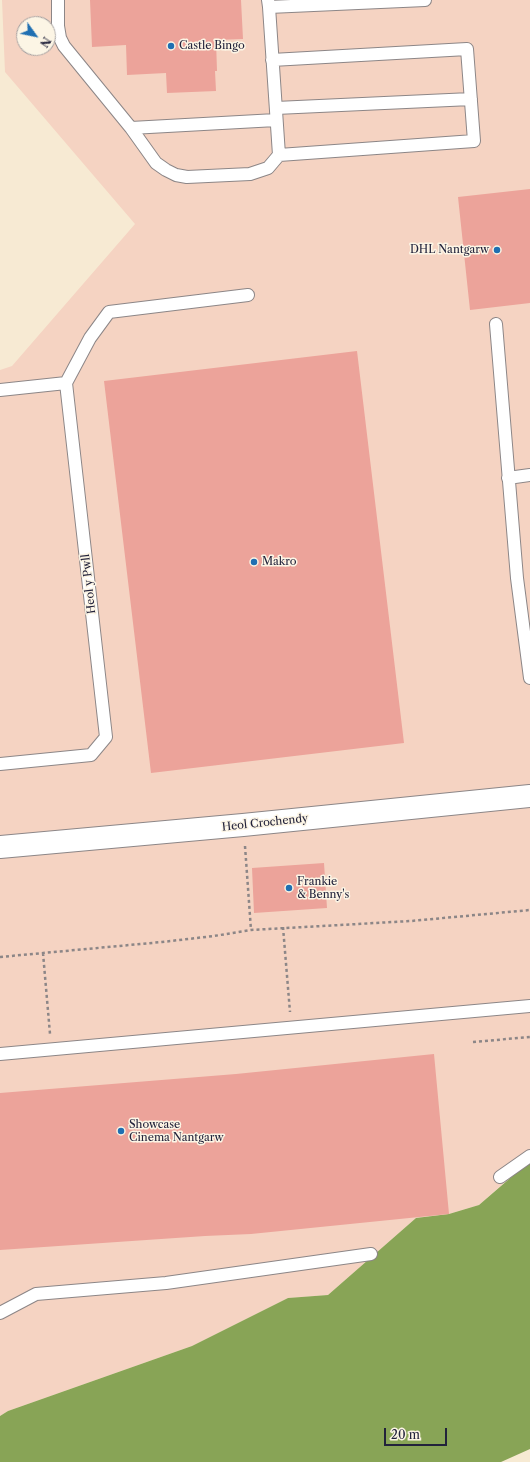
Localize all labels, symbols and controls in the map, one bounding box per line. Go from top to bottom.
north arrow [16,16,56,56]
text: N [37,34,54,50]
place label: Castle Bingo [179,39,245,53]
marker: Castle Bingo [166,41,176,51]
place label: DHL Nantgarw [410,243,489,257]
marker: DHL Nantgarw [492,245,502,255]
street label: Heol y Pwll [79,553,99,615]
place label: Makro [262,555,296,569]
marker: Makro [249,557,259,567]
street label: Heol Crochendy [221,812,309,834]
place label: Frankie & Benny's [297,875,349,901]
marker: Frankie & Benny's [284,883,294,893]
place label: Showcase Cinema Nantgarw [129,1118,224,1144]
marker: Showcase Cinema Nantgarw [116,1126,126,1136]
scale bar [386,1420,449,1446]
text: 20 m [391,1427,420,1442]

